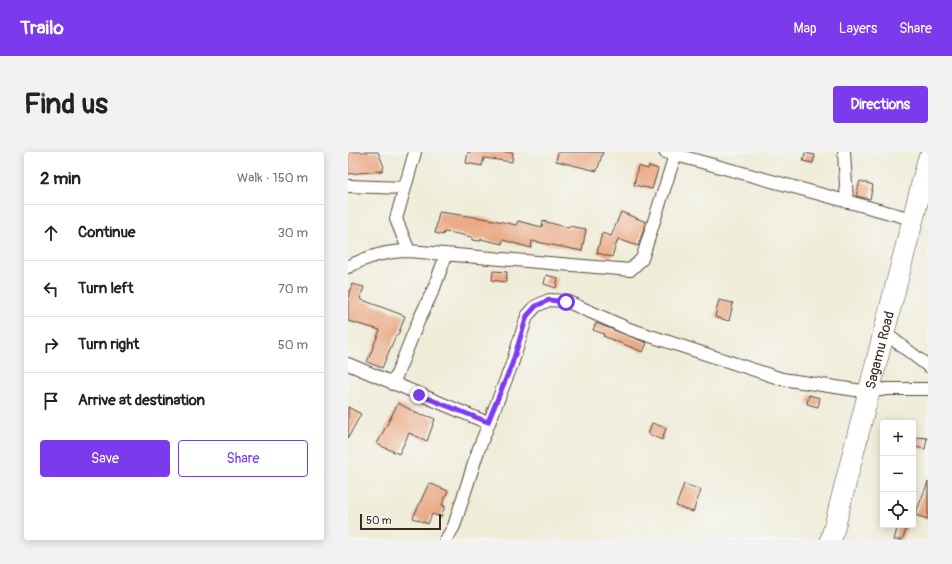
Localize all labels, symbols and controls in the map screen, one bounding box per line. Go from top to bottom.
text: Trailo [20,16,64,40]
text: Map [794,20,817,37]
text: Layers [839,20,877,37]
text: Share [899,20,932,37]
button: Directions [833,86,928,123]
text: Find us [24,87,108,122]
text: 2 min [40,168,81,189]
text: Walk · 150 m [237,170,308,186]
icon: ahead [40,222,62,244]
text: Continue [78,223,136,242]
text: 30 m [278,225,308,241]
icon: left [40,278,62,300]
text: Turn left [78,279,134,298]
text: 70 m [278,281,308,297]
route start [557,293,575,311]
street label: Sagamu Road [862,309,898,391]
icon: right [40,334,62,356]
text: Turn right [78,335,139,354]
text: 50 m [278,337,308,353]
route end [410,386,428,404]
icon: arrive [40,390,62,412]
text: Arrive at destination [78,391,205,410]
map controls [880,420,916,528]
button: + [880,420,916,456]
button: Save [40,440,170,477]
button: Share [178,440,308,477]
button: − [880,456,916,492]
button: locate [880,492,916,528]
scale bar [360,512,441,531]
text: 50 m [366,514,392,527]

